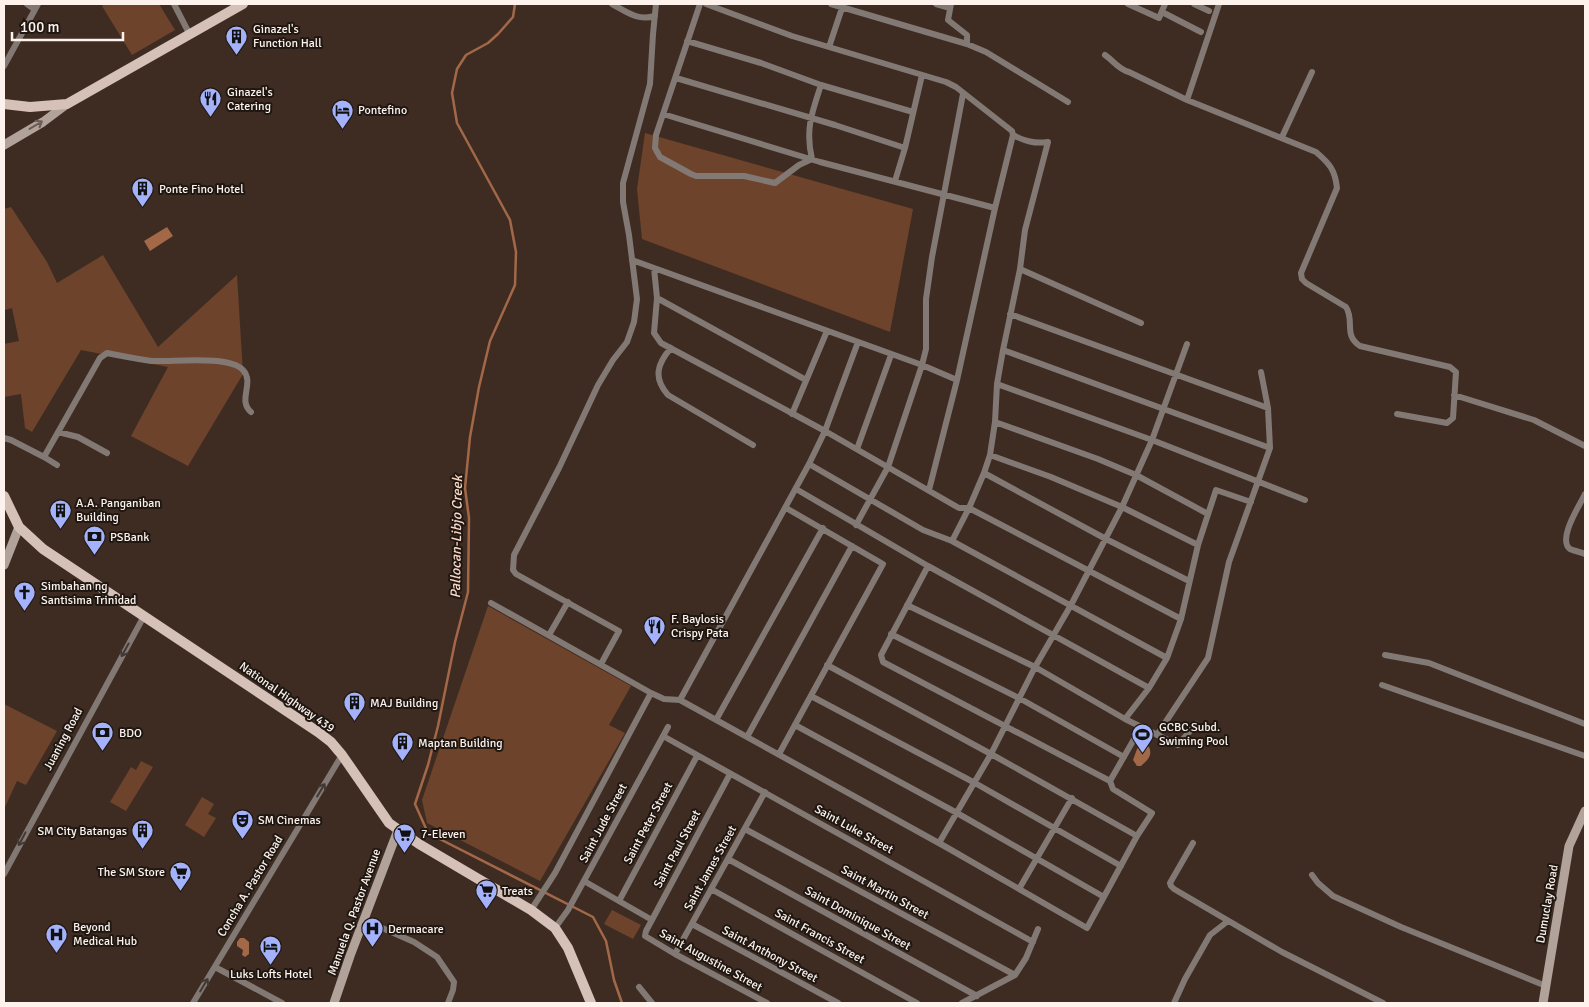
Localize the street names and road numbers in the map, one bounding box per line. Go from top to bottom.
street label: National Highway 439 [236,659,337,736]
street label: Juaning Road [41,705,86,773]
street label: Saint Peter Street [621,780,676,867]
street label: Saint Jude Street [576,781,631,865]
street label: Saint Luke Street [812,802,896,857]
street label: Saint Paul Street [651,808,704,891]
street label: Saint James Street [681,823,740,914]
street label: Concha A. Pastor Road [214,833,287,940]
street label: Manuela Q. Pastor Avenue [325,847,384,977]
street label: Saint Martin Street [838,862,931,923]
street label: Dumuclay Road [1533,864,1562,945]
street label: Saint Dominique Street [802,883,913,954]
street label: Saint Francis Street [772,906,867,967]
street label: Saint Anthony Street [719,923,820,986]
street label: Saint Augustine Street [657,926,765,995]

